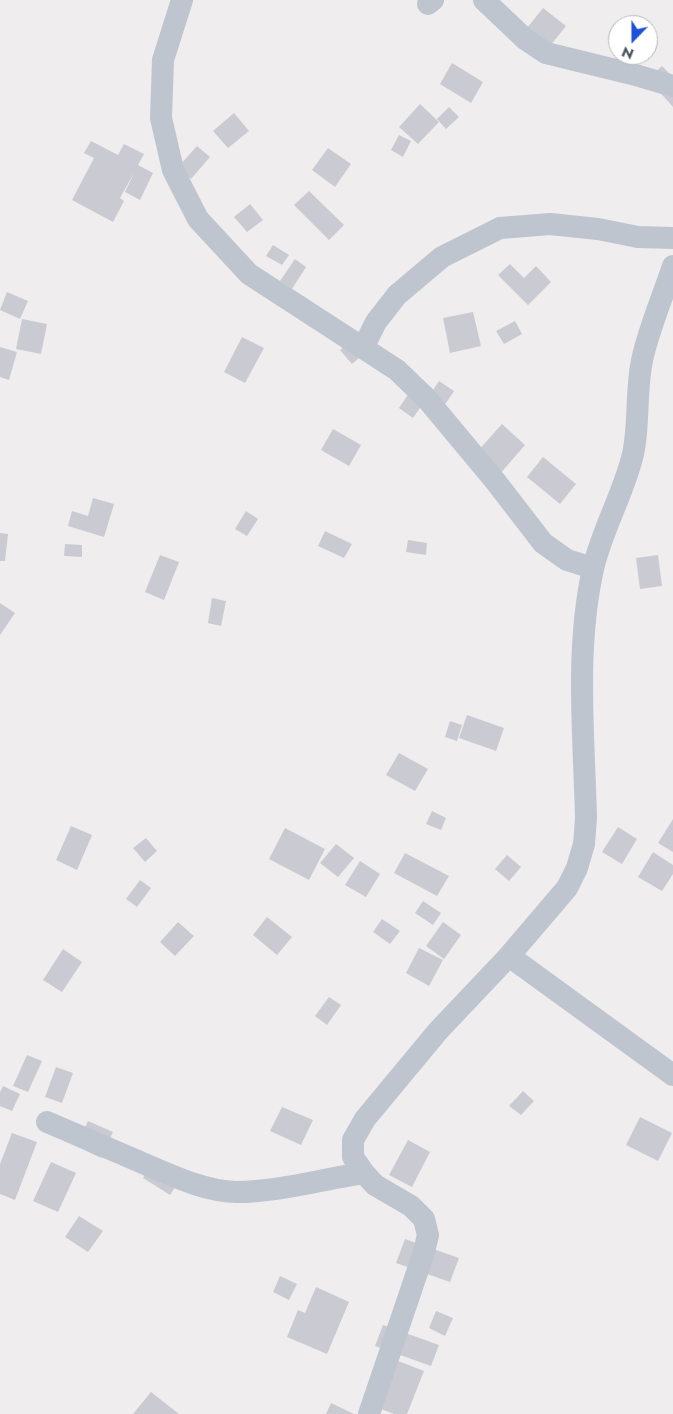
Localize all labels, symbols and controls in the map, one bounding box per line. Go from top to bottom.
north arrow [608,15,658,65]
text: N [619,42,637,64]

